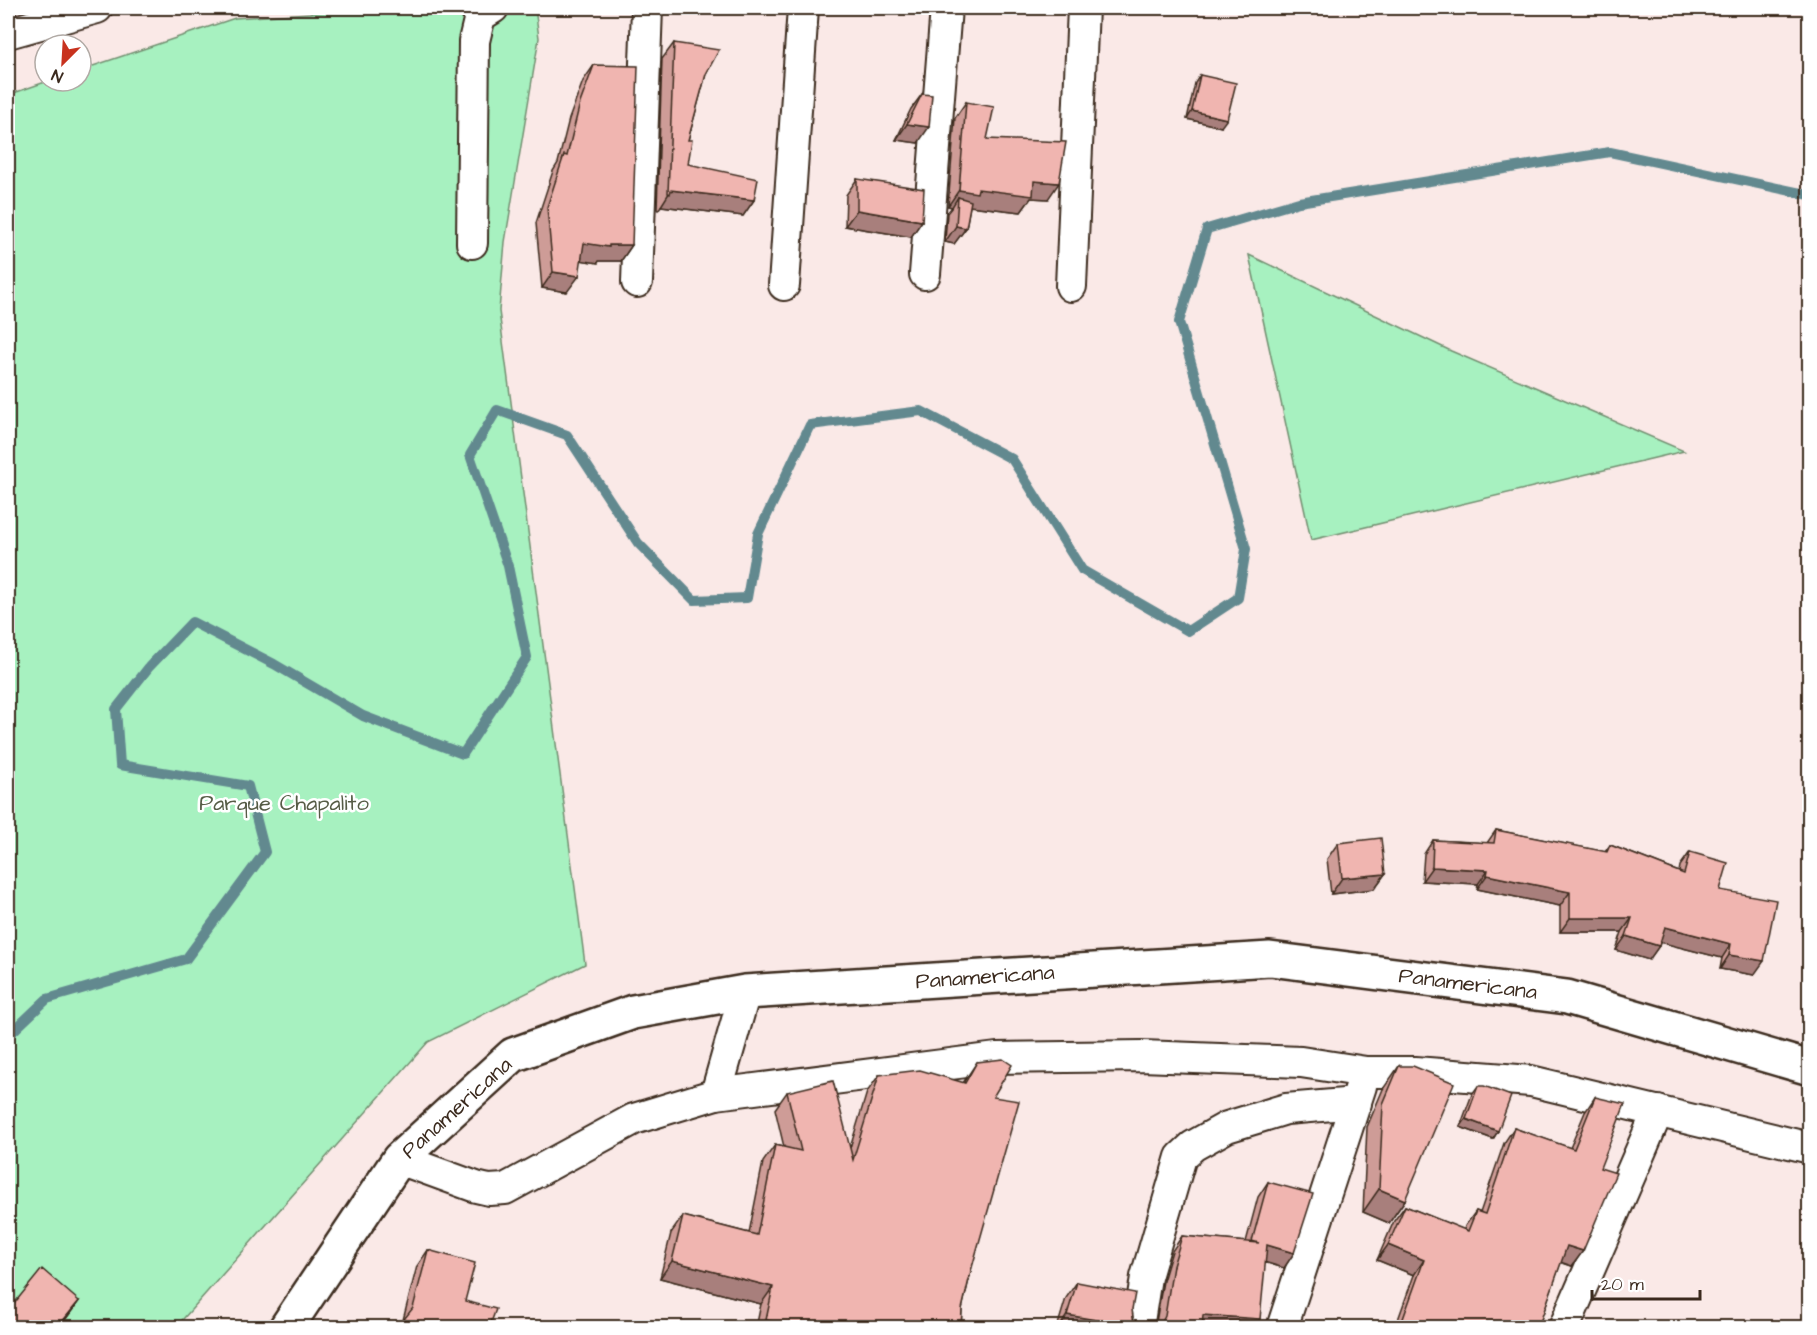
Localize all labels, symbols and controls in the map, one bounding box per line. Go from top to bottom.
north arrow [33,33,93,93]
text: N [48,64,66,88]
park label: Parque Chapalito [199,788,369,819]
street label: Panamericana [914,957,1056,997]
street label: Panamericana [1397,960,1539,1008]
street label: Panamericana [395,1050,519,1166]
scale bar [1592,1263,1700,1301]
text: 20 m [1601,1272,1644,1297]

